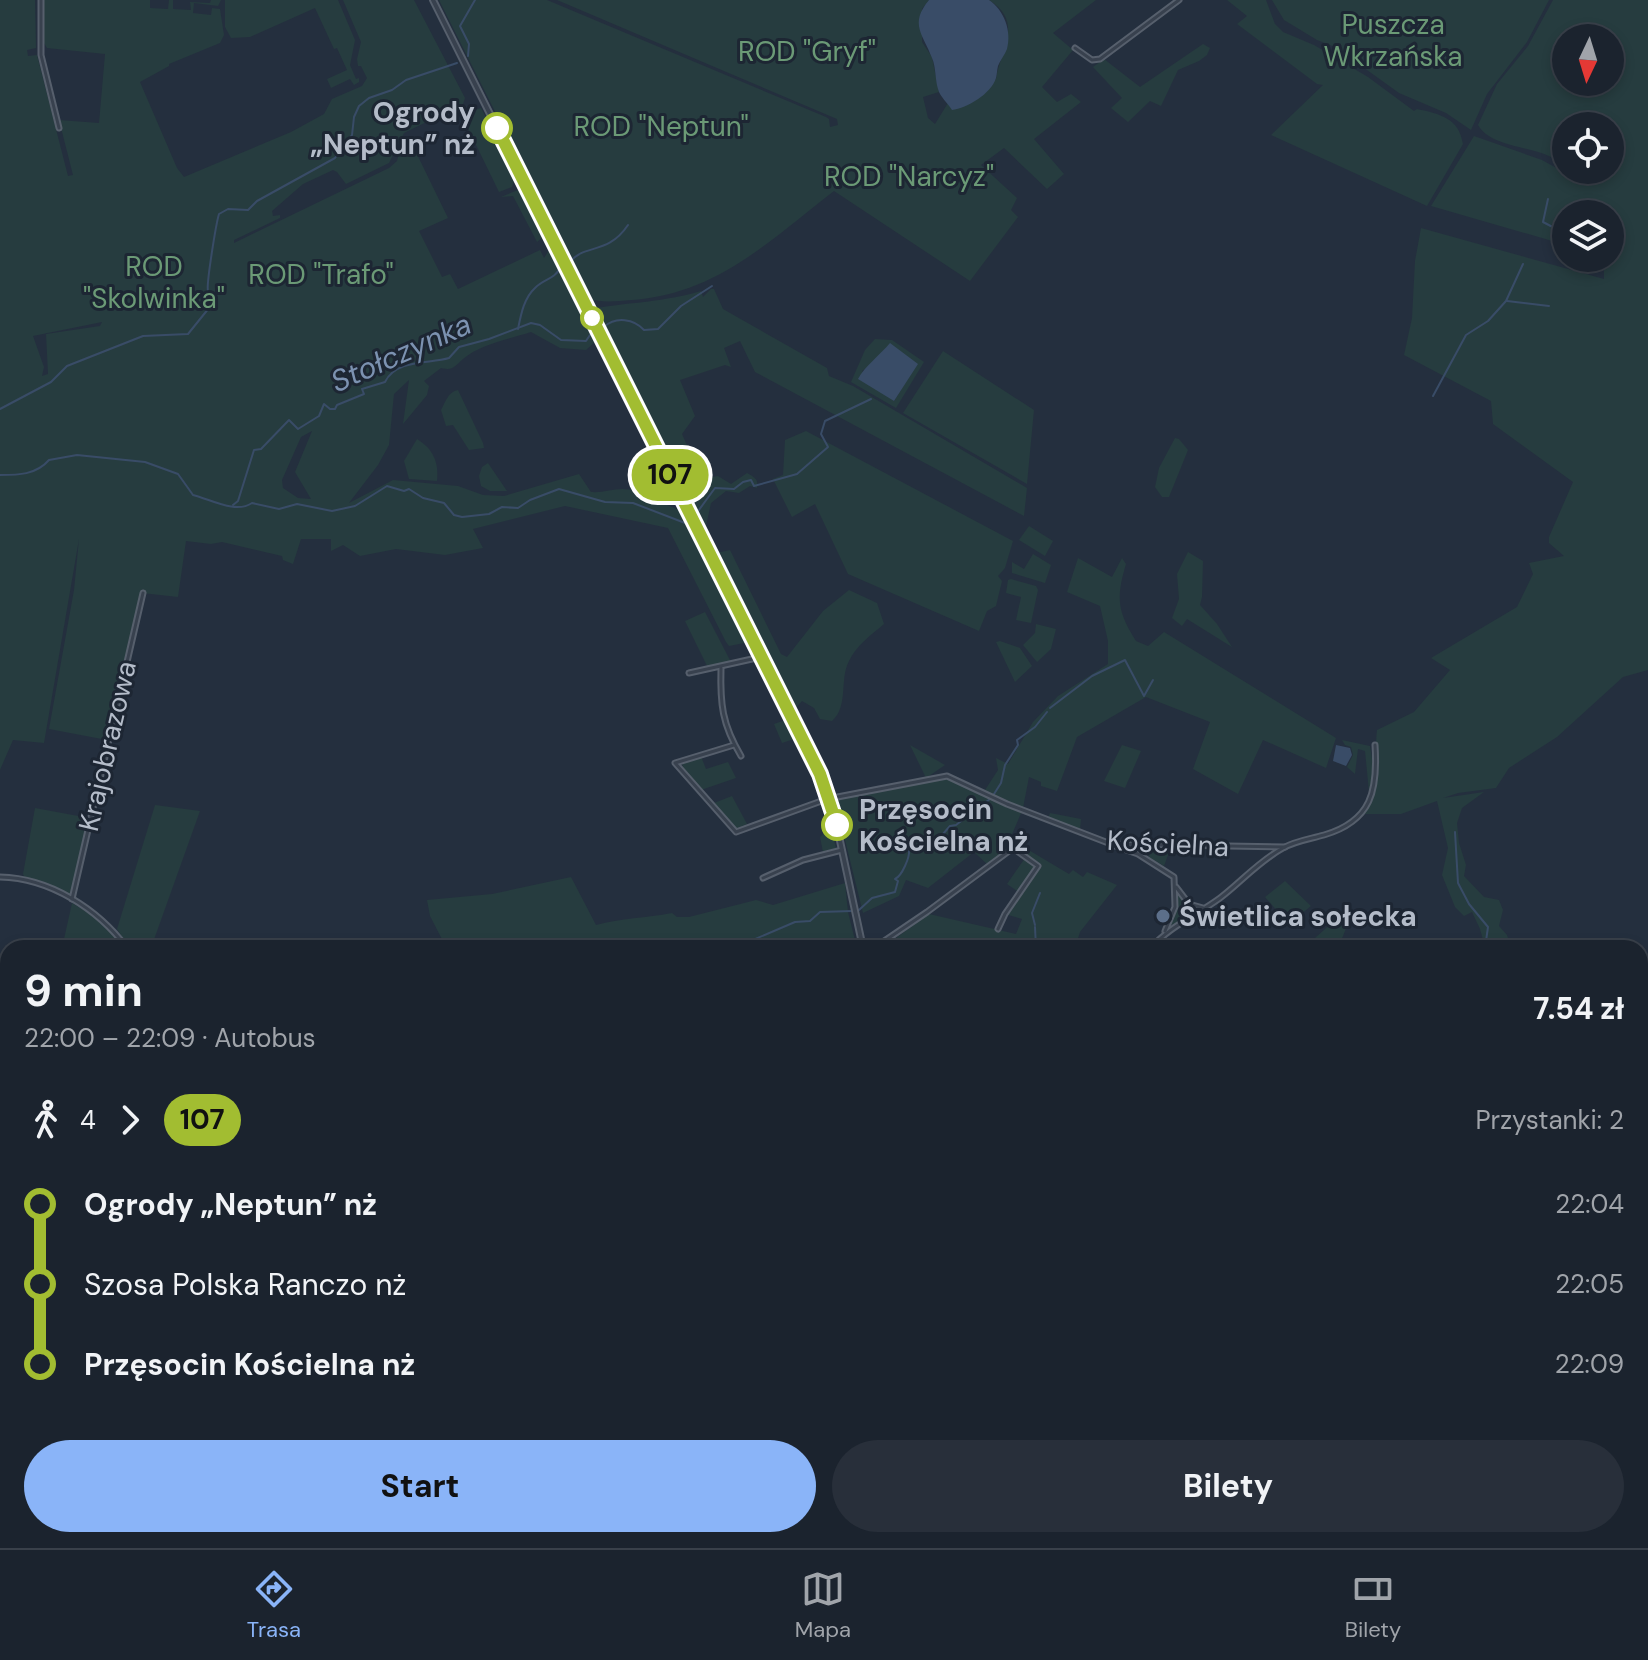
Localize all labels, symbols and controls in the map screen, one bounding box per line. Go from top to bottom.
park label: Puszcza Wkrzańska [1324,6,1463,75]
north arrow [1552,24,1624,96]
map controls [1552,24,1624,272]
park label: ROD "Gryf" [738,33,876,70]
place label: Ogrody „Neptun” nż [310,94,475,163]
park label: ROD "Neptun" [573,108,749,145]
button: locate [1552,112,1624,184]
marker: Ogrody „Neptun” nż [482,113,512,143]
park label: ROD "Narcyz" [824,158,994,195]
button: layers [1552,200,1624,272]
park label: ROD "Skolwinka" [83,248,225,317]
park label: ROD "Trafo" [248,256,394,293]
water label: Stołczynka [324,304,477,401]
unlabelled marker [581,307,603,329]
line badge: 107 [624,449,716,501]
text: 107 [648,456,692,493]
street label: Krajobrazowa [70,657,145,835]
place label: Przęsocin Kościelna nż [859,791,1028,860]
marker: Przęsocin Kościelna nż [822,810,852,840]
street label: Kościelna [1106,822,1230,865]
place label: Świetlica sołecka [1179,898,1417,935]
marker: Świetlica sołecka [1154,907,1172,925]
text: 9 min [24,962,143,1020]
text: 7.54 zł [1533,989,1624,1028]
text: 22:00 – 22:09 · Autobus [24,1021,316,1055]
icon: walk [24,1098,68,1142]
icon: forward [108,1098,152,1142]
text: 107 [180,1101,225,1138]
text: 4 [80,1103,96,1137]
text: Przystanki: 2 [1475,1103,1624,1137]
text: Ogrody „Neptun” nż [84,1185,377,1224]
text: 22:04 [1555,1187,1624,1221]
text: Szosa Polska Ranczo nż [84,1265,406,1304]
text: 22:05 [1555,1267,1624,1301]
text: Przęsocin Kościelna nż [84,1345,415,1384]
text: 22:09 [1555,1347,1624,1381]
button: Start [24,1440,816,1532]
button: Bilety [832,1440,1624,1532]
tab: Trasa [247,1567,301,1644]
tab: Mapa [795,1567,851,1644]
tab: Bilety [1345,1567,1401,1644]

